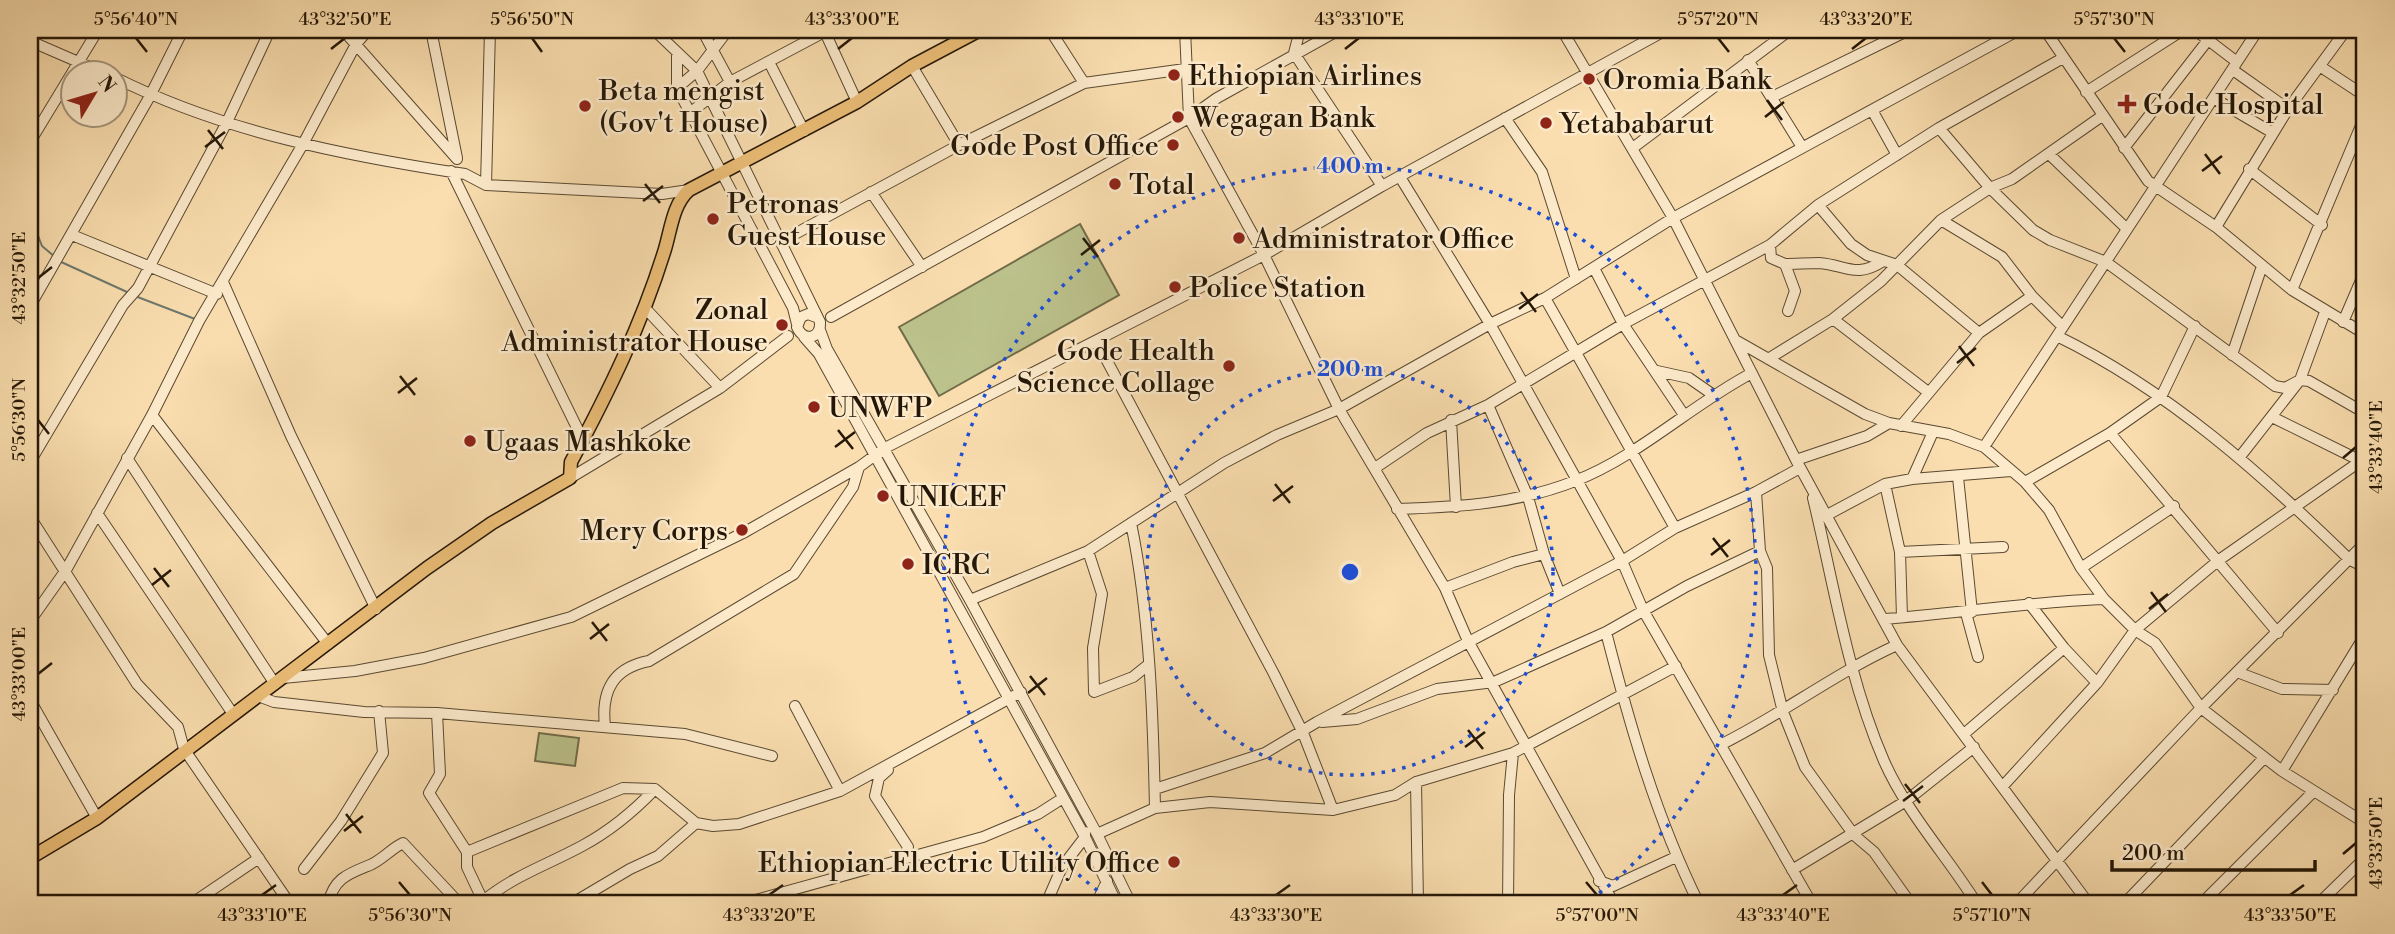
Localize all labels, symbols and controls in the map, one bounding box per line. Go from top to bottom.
text: 5°56'40"N [94,8,179,31]
text: 43°32'50"E [299,8,391,31]
text: 5°56'50"N [490,8,574,31]
text: 43°33'00"E [805,8,899,31]
text: 43°33'10"E [1314,8,1404,31]
text: 5°57'20"N [1677,8,1759,31]
text: 43°33'20"E [1820,8,1912,31]
text: 5°57'30"N [2073,8,2155,31]
place label: Ethiopian Airlines [1188,59,1422,94]
north arrow [60,60,130,130]
place label: Oromia Bank [1603,63,1773,98]
marker: Ethiopian Airlines [1166,67,1182,83]
text: N [93,71,121,97]
marker: Oromia Bank [1581,71,1597,87]
place label: Beta mengist (Gov't House) [598,74,769,141]
place label: Gode Hospital [2143,88,2324,123]
marker: Gode Hospital [2117,94,2137,114]
marker: Beta mengist (Gov't House) [577,98,593,114]
place label: Wegagan Bank [1191,101,1376,136]
place label: Yetababarut [1558,107,1714,142]
marker: Wegagan Bank [1170,109,1186,125]
marker: Yetababarut [1538,115,1554,131]
place label: Gode Post Office [950,129,1159,164]
marker: Gode Post Office [1165,137,1181,153]
text: 400 m [1316,154,1384,180]
place label: Total [1129,168,1195,203]
marker: Total [1107,176,1123,192]
place label: Petronas Guest House [727,187,886,254]
marker: Petronas Guest House [705,211,721,227]
place label: Administrator Office [1252,222,1514,257]
marker: Administrator Office [1231,230,1247,246]
text: 43°32'50"E [8,232,31,324]
place label: Police Station [1189,271,1366,306]
marker: Police Station [1167,279,1183,295]
place label: Zonal Administrator House [500,293,768,360]
marker: Zonal Administrator House [774,317,790,333]
place label: Gode Health Science Collage [1017,334,1215,401]
text: 200 m [1317,357,1383,383]
marker: Gode Health Science Collage [1221,358,1237,374]
text: 5°56'30"N [8,378,31,462]
place label: UNWFP [828,391,932,426]
marker: UNWFP [806,399,822,415]
text: 43°33'40"E [2365,400,2388,494]
place label: Ugaas Mashkoke [484,425,691,460]
marker: Ugaas Mashkoke [462,433,478,449]
place label: UNICEF [897,480,1006,515]
marker: UNICEF [875,488,891,504]
place label: Mery Corps [580,514,728,549]
marker: Mery Corps [734,522,750,538]
place label: ICRC [922,548,990,583]
marker: ICRC [900,556,916,572]
centre of rings [1338,560,1362,584]
text: 43°33'00"E [8,627,31,721]
text: 43°33'50"E [2365,797,2388,889]
scale bar [2112,829,2314,873]
text: 200 m [2122,841,2185,867]
place label: Ethiopian Electric Utility Office [758,846,1160,881]
marker: Ethiopian Electric Utility Office [1166,854,1182,870]
text: 43°33'10"E [217,904,307,927]
text: 5°56'30"N [368,904,452,927]
text: 43°33'20"E [723,904,815,927]
text: 43°33'30"E [1230,904,1322,927]
text: 5°57'00"N [1555,904,1639,927]
text: 43°33'40"E [1736,904,1830,927]
text: 5°57'10"N [1953,904,2032,927]
text: 43°33'50"E [2244,904,2336,927]

